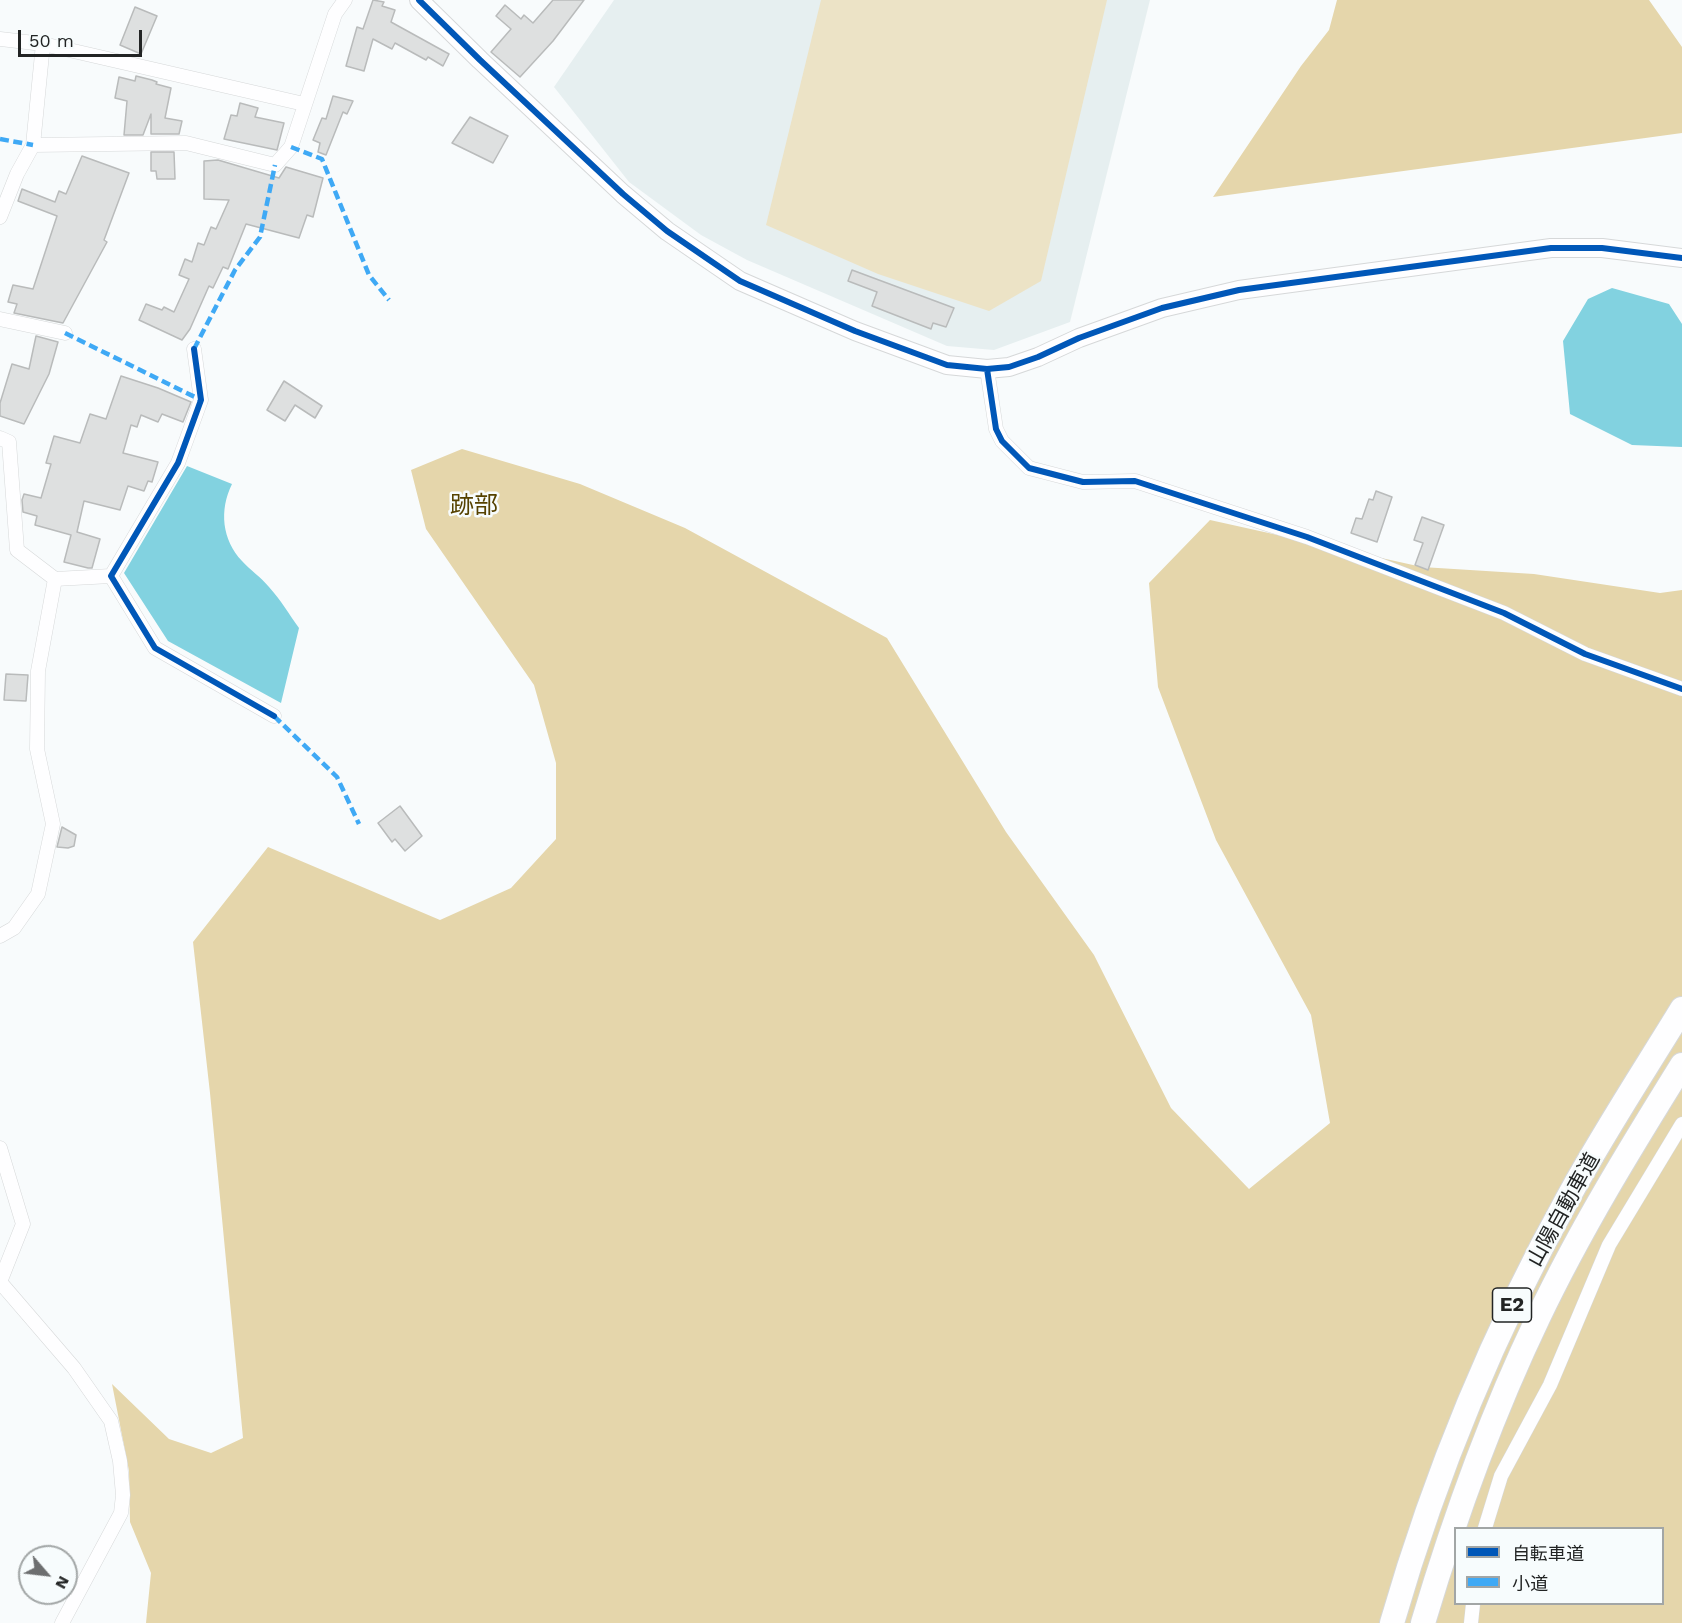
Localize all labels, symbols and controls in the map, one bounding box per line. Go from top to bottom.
scale bar [21,18,146,56]
text: 50 m [29,30,74,51]
district label: 跡部 [450,492,498,520]
street label: 山陽自動車道 [1522,1149,1606,1271]
road number: E2 [1492,1288,1532,1322]
legend [1454,1527,1664,1605]
text: 自転車道 [1512,1543,1584,1564]
north arrow [18,1545,78,1605]
text: N [51,1573,74,1592]
text: 小道 [1512,1573,1548,1594]

